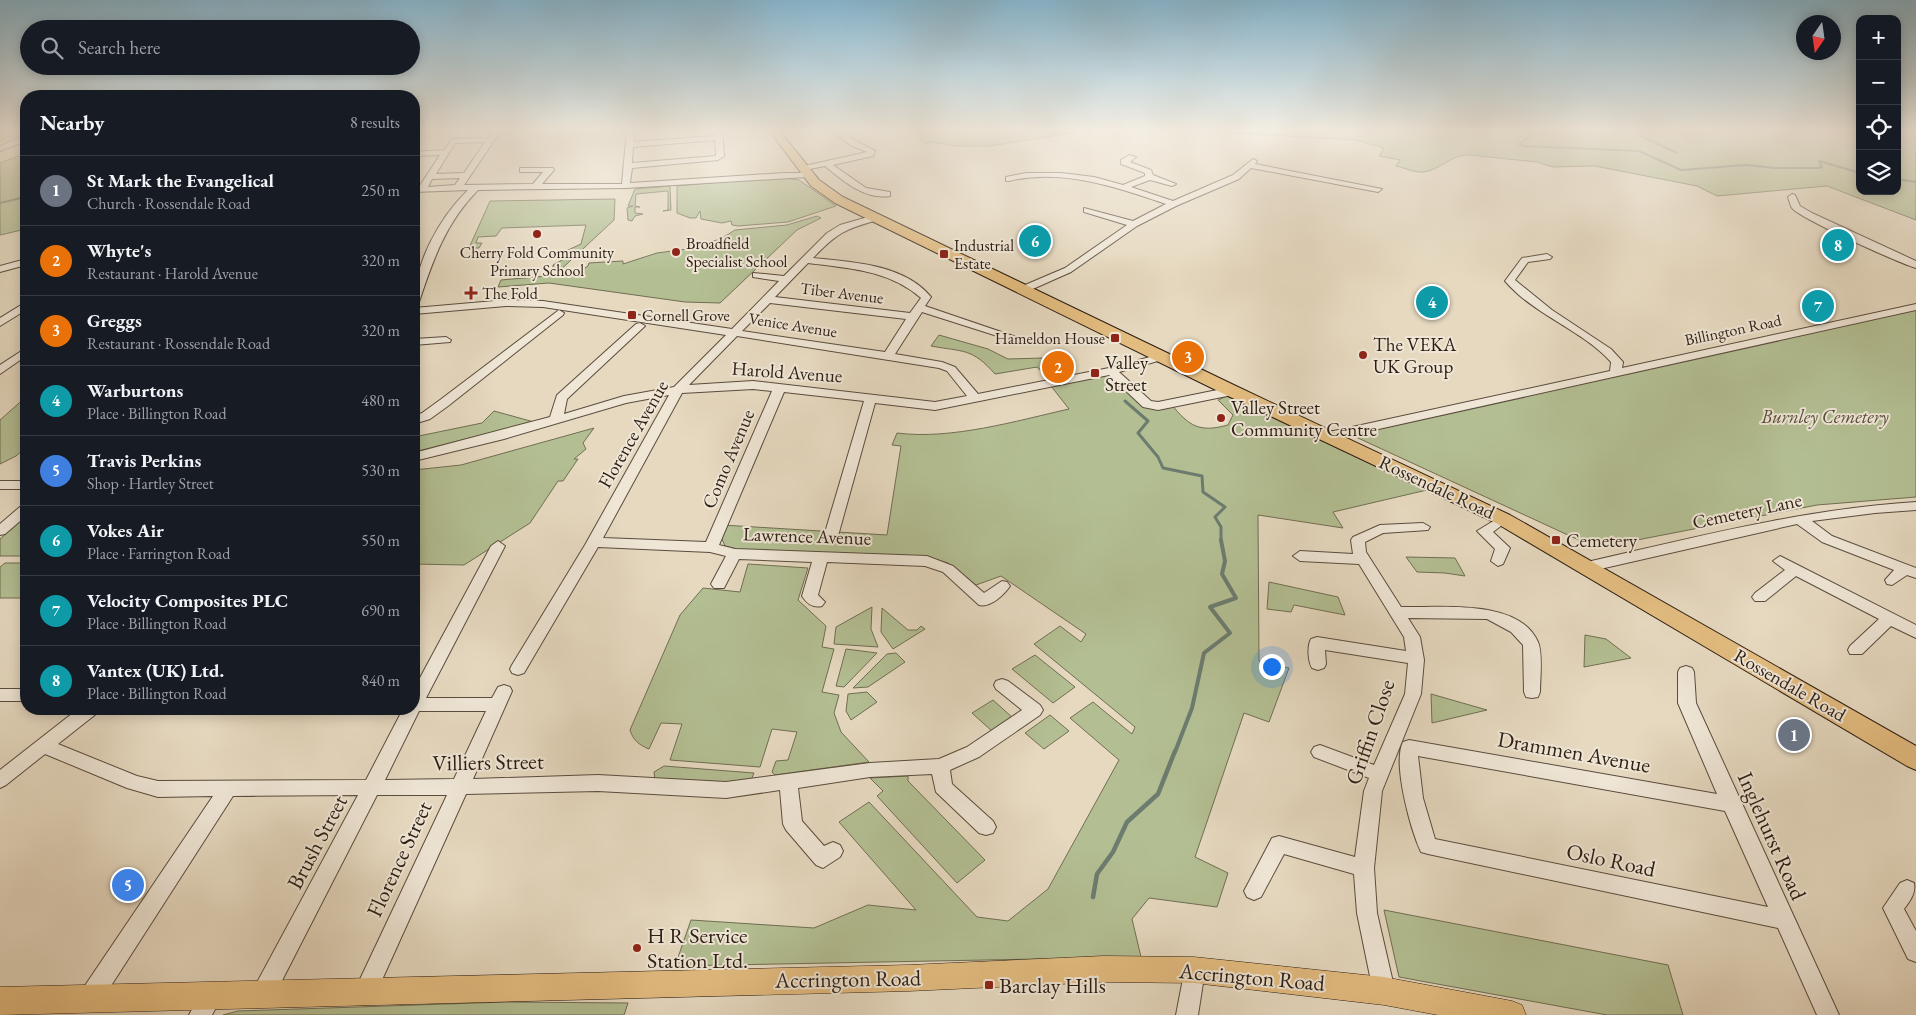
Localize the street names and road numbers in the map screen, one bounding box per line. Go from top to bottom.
street label: Tiber Avenue [799,277,885,309]
street label: Venice Avenue [747,308,839,342]
street label: Billington Road [1683,309,1784,351]
street label: Harold Avenue [731,356,843,388]
street label: Florence Avenue [592,376,674,492]
street label: Como Avenue [696,406,760,512]
street label: Rossendale Road [1375,449,1499,525]
street label: Cemetery Lane [1690,487,1804,535]
street label: Lawrence Avenue [743,521,871,551]
street label: Rossendale Road [1729,643,1851,727]
street label: Griffin Close [1338,675,1402,788]
street label: Drammen Avenue [1495,724,1653,780]
street label: Villiers Street [432,747,544,777]
street label: Inglehurst Road [1731,767,1814,905]
street label: Brush Street [280,790,354,894]
street label: Florence Street [359,796,439,922]
street label: Oslo Road [1564,836,1659,884]
street label: Accrington Road [1177,956,1327,998]
street label: Accrington Road [774,963,922,995]

